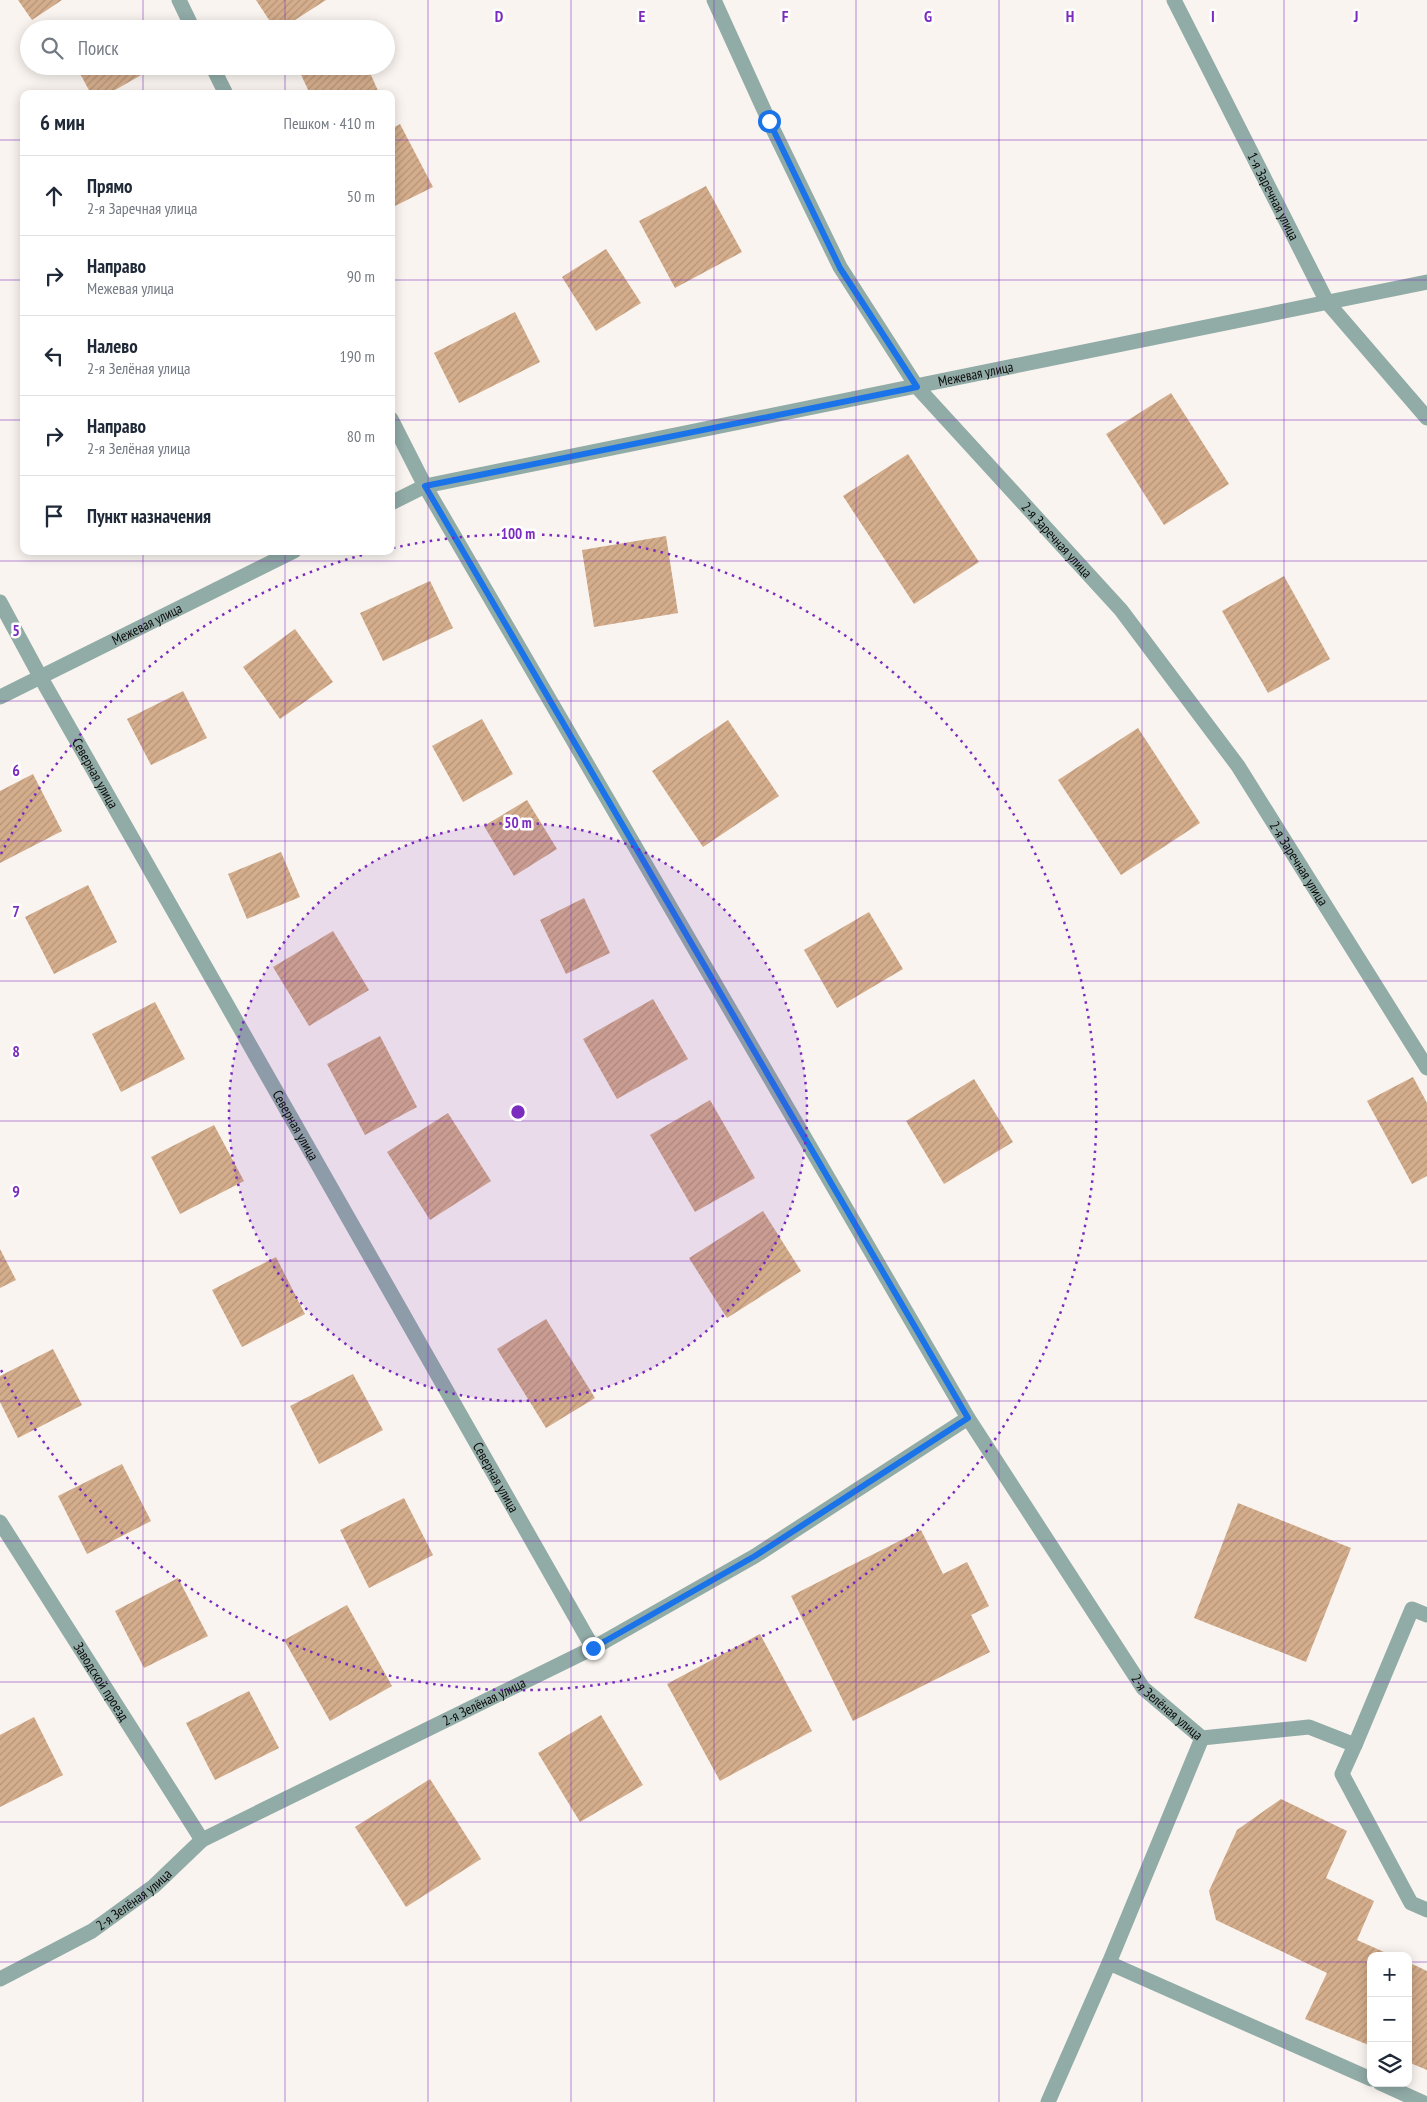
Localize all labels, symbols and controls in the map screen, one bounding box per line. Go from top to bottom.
text: D [495,6,504,26]
text: E [639,6,646,26]
text: F [782,6,789,26]
text: G [924,6,932,26]
text: H [1066,6,1074,26]
text: I [1211,6,1215,26]
text: J [1353,6,1358,26]
search box [20,20,395,75]
icon: search [38,34,66,62]
text: Поиск [78,36,119,60]
text: 6 мин [40,109,85,136]
route start [758,110,781,133]
text: Пешком · 410 m [284,113,375,133]
street label: 1-я Заречная улица [1244,149,1303,243]
text: Прямо [87,174,132,198]
icon: ahead [40,182,68,210]
text: 50 m [347,186,375,206]
text: 2-я Заречная улица [87,198,197,218]
text: Направо [87,254,146,278]
icon: right [40,262,68,290]
text: 90 m [347,266,375,286]
text: Межевая улица [87,278,174,298]
text: Налево [87,334,138,358]
icon: left [40,342,68,370]
text: 190 m [340,346,375,366]
street label: Межевая улица [937,357,1015,390]
text: 2-я Зелёная улица [87,358,191,378]
text: Направо [87,414,146,438]
icon: right [40,422,68,450]
text: 80 m [347,426,375,446]
text: 2-я Зелёная улица [87,438,191,458]
street label: 2-я Заречная улица [1018,498,1096,582]
icon: arrive [40,502,68,530]
text: Пункт назначения [87,504,211,528]
text: 100 m [501,524,535,543]
street label: Межевая улица [109,599,185,649]
text: 5 [12,620,20,640]
street label: Северная улица [68,735,122,812]
text: 6 [12,760,20,780]
text: 50 m [504,813,532,832]
street label: 2-я Заречная улица [1266,818,1332,909]
text: 7 [12,901,20,921]
text: 8 [12,1041,20,1061]
street label: Северная улица [268,1087,323,1164]
centre of rings [509,1103,527,1121]
text: 9 [12,1181,20,1201]
street label: Северная улица [469,1439,523,1516]
route end [582,1637,605,1660]
street label: Заводской проезд [70,1639,133,1724]
street label: 2-я Зелёная улица [1127,1671,1207,1744]
street label: 2-я Зелёная улица [439,1673,529,1730]
street label: 2-я Зелёная улица [92,1865,175,1934]
map controls [1367,1952,1412,2087]
button: + [1367,1952,1412,1997]
button: − [1367,1997,1412,2042]
button: layers [1367,2042,1412,2087]

